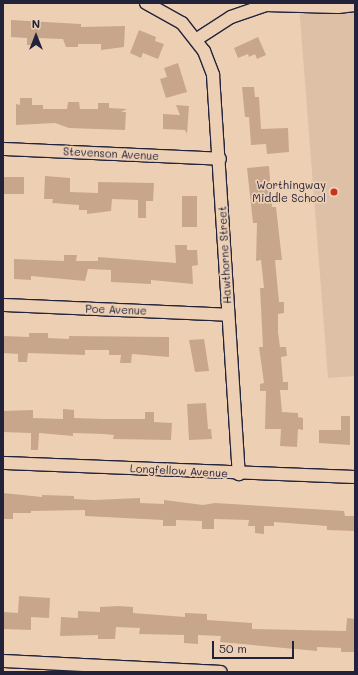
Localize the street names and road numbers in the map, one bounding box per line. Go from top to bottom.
street label: Stevenson Avenue [63,145,159,163]
street label: Hawthorne Street [216,206,234,304]
street label: Poe Avenue [85,302,147,318]
street label: Longfellow Avenue [130,462,228,480]

